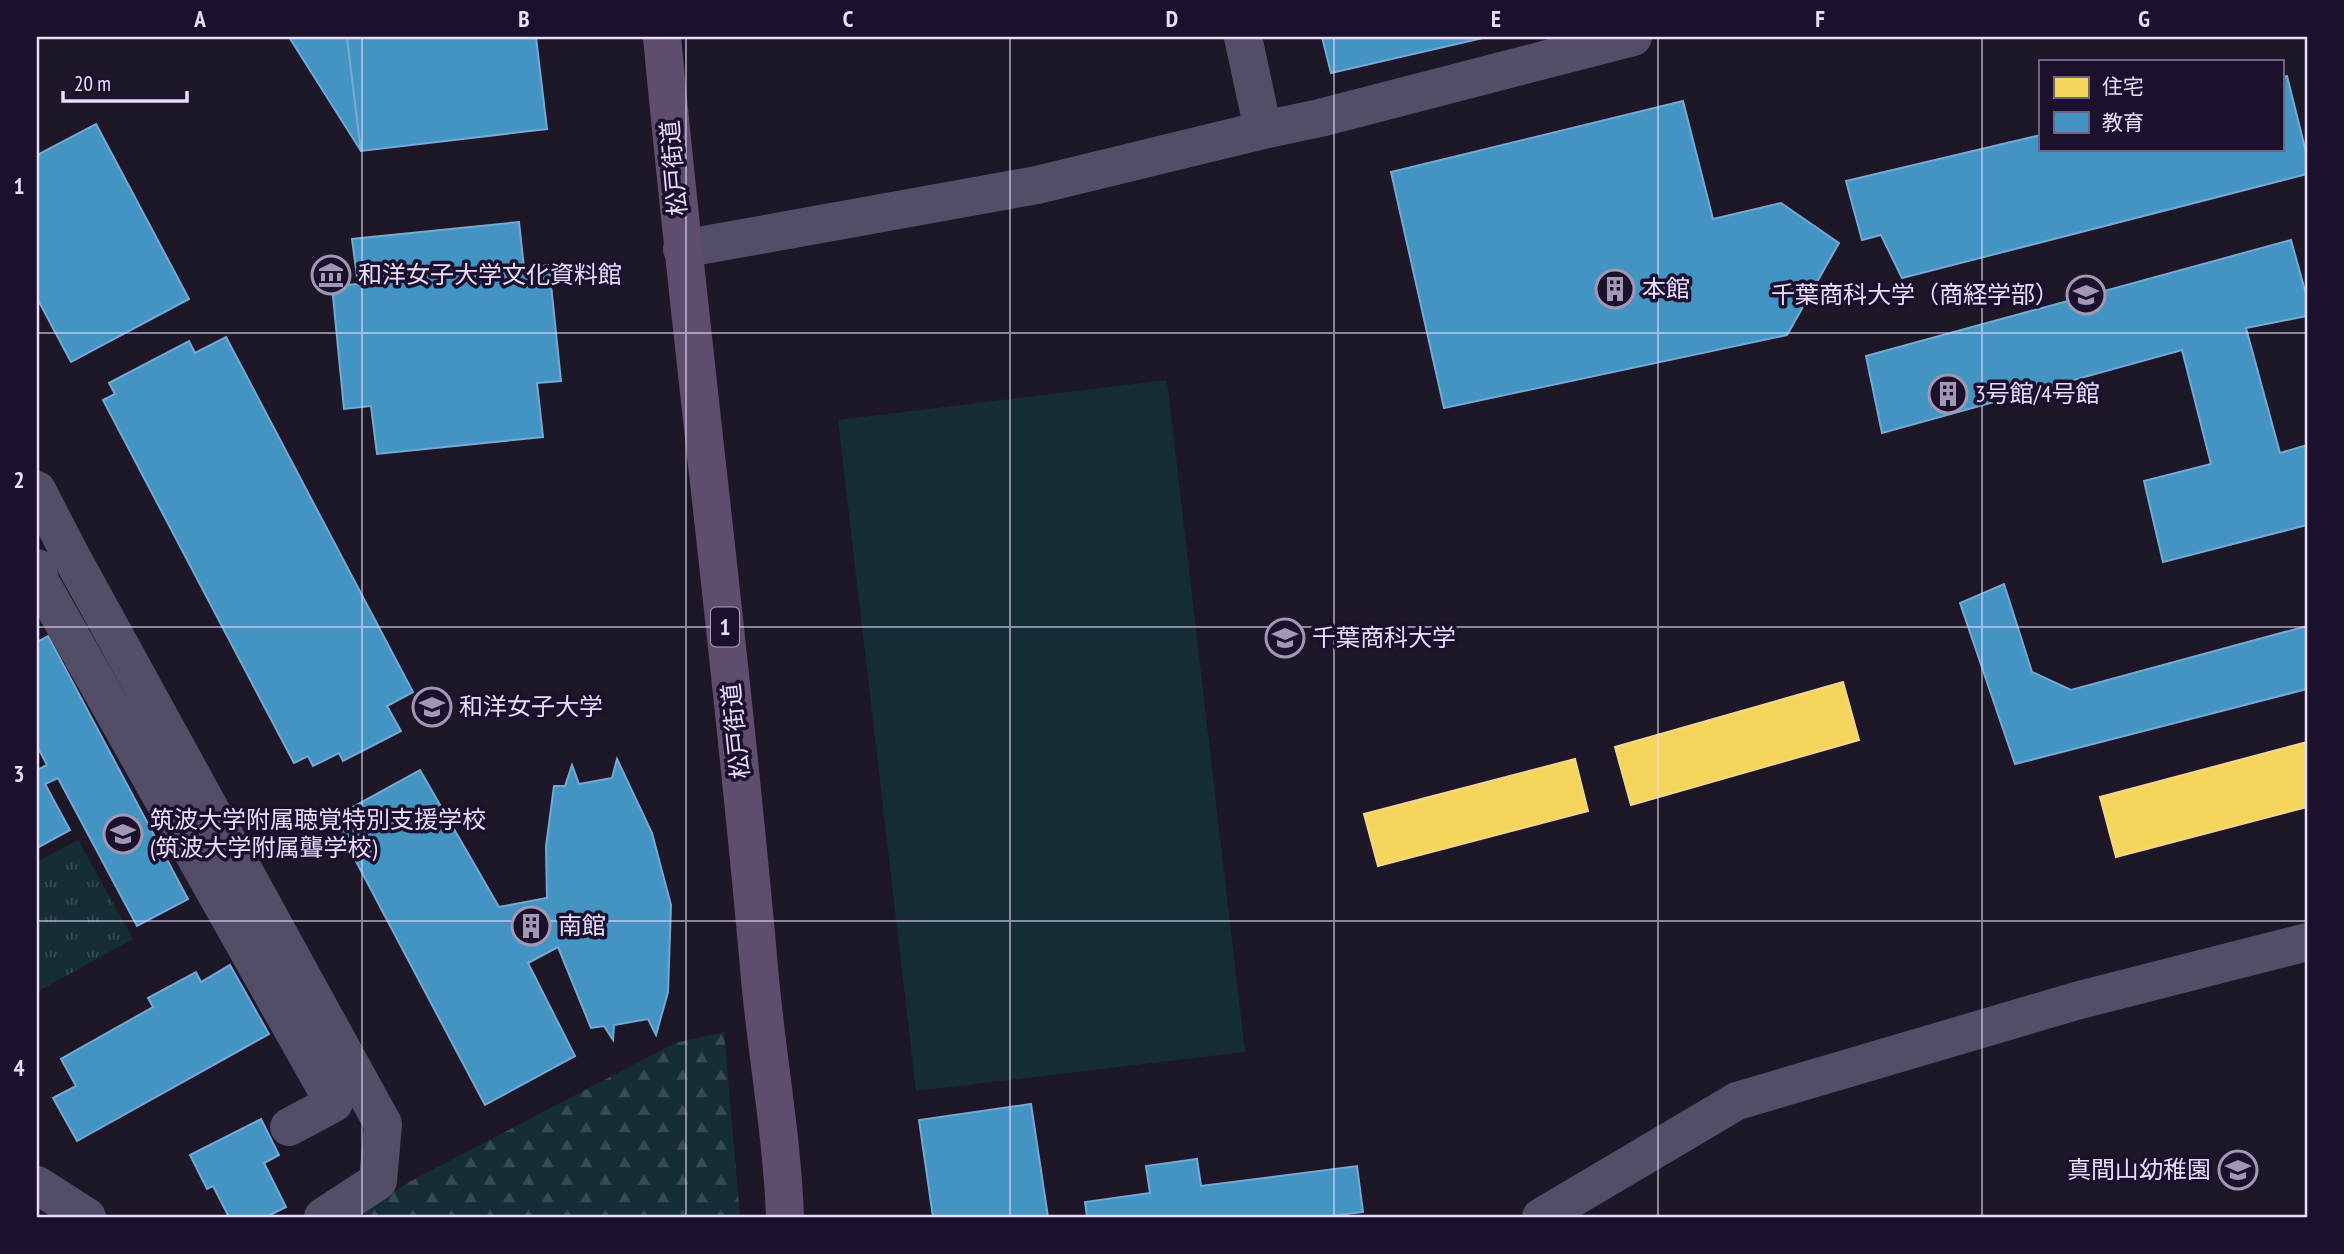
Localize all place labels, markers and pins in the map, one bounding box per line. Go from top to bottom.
museum icon: 和洋女子大学文化資料館 [310,254,352,296]
place label: 和洋女子大学文化資料館 [358,259,622,290]
building icon: 本館 [1594,268,1636,310]
place label: 本館 [1642,273,1690,304]
school or university icon: 千葉商科大学（商経学部） [2065,274,2107,316]
place label: 千葉商科大学（商経学部） [1771,279,2059,310]
building icon: 3号館/4号館 [1927,373,1969,415]
place label: 3号館/4号館 [1975,378,2100,409]
school or university icon: 千葉商科大学 [1264,617,1306,659]
place label: 千葉商科大学 [1312,622,1456,653]
school or university icon: 和洋女子大学 [411,686,453,728]
place label: 和洋女子大学 [459,691,603,722]
place label: 筑波大学附属聴覚特別支援学校 (筑波大学附属聾学校) [150,804,486,863]
school or university icon: 筑波大学附属聴覚特別支援学校 (筑波大学附属聾学校) [102,813,144,855]
building icon: 南館 [510,905,552,947]
place label: 南館 [558,910,606,941]
school or university icon: 真間山幼稚園 [2217,1149,2259,1191]
place label: 真間山幼稚園 [2067,1154,2211,1185]

